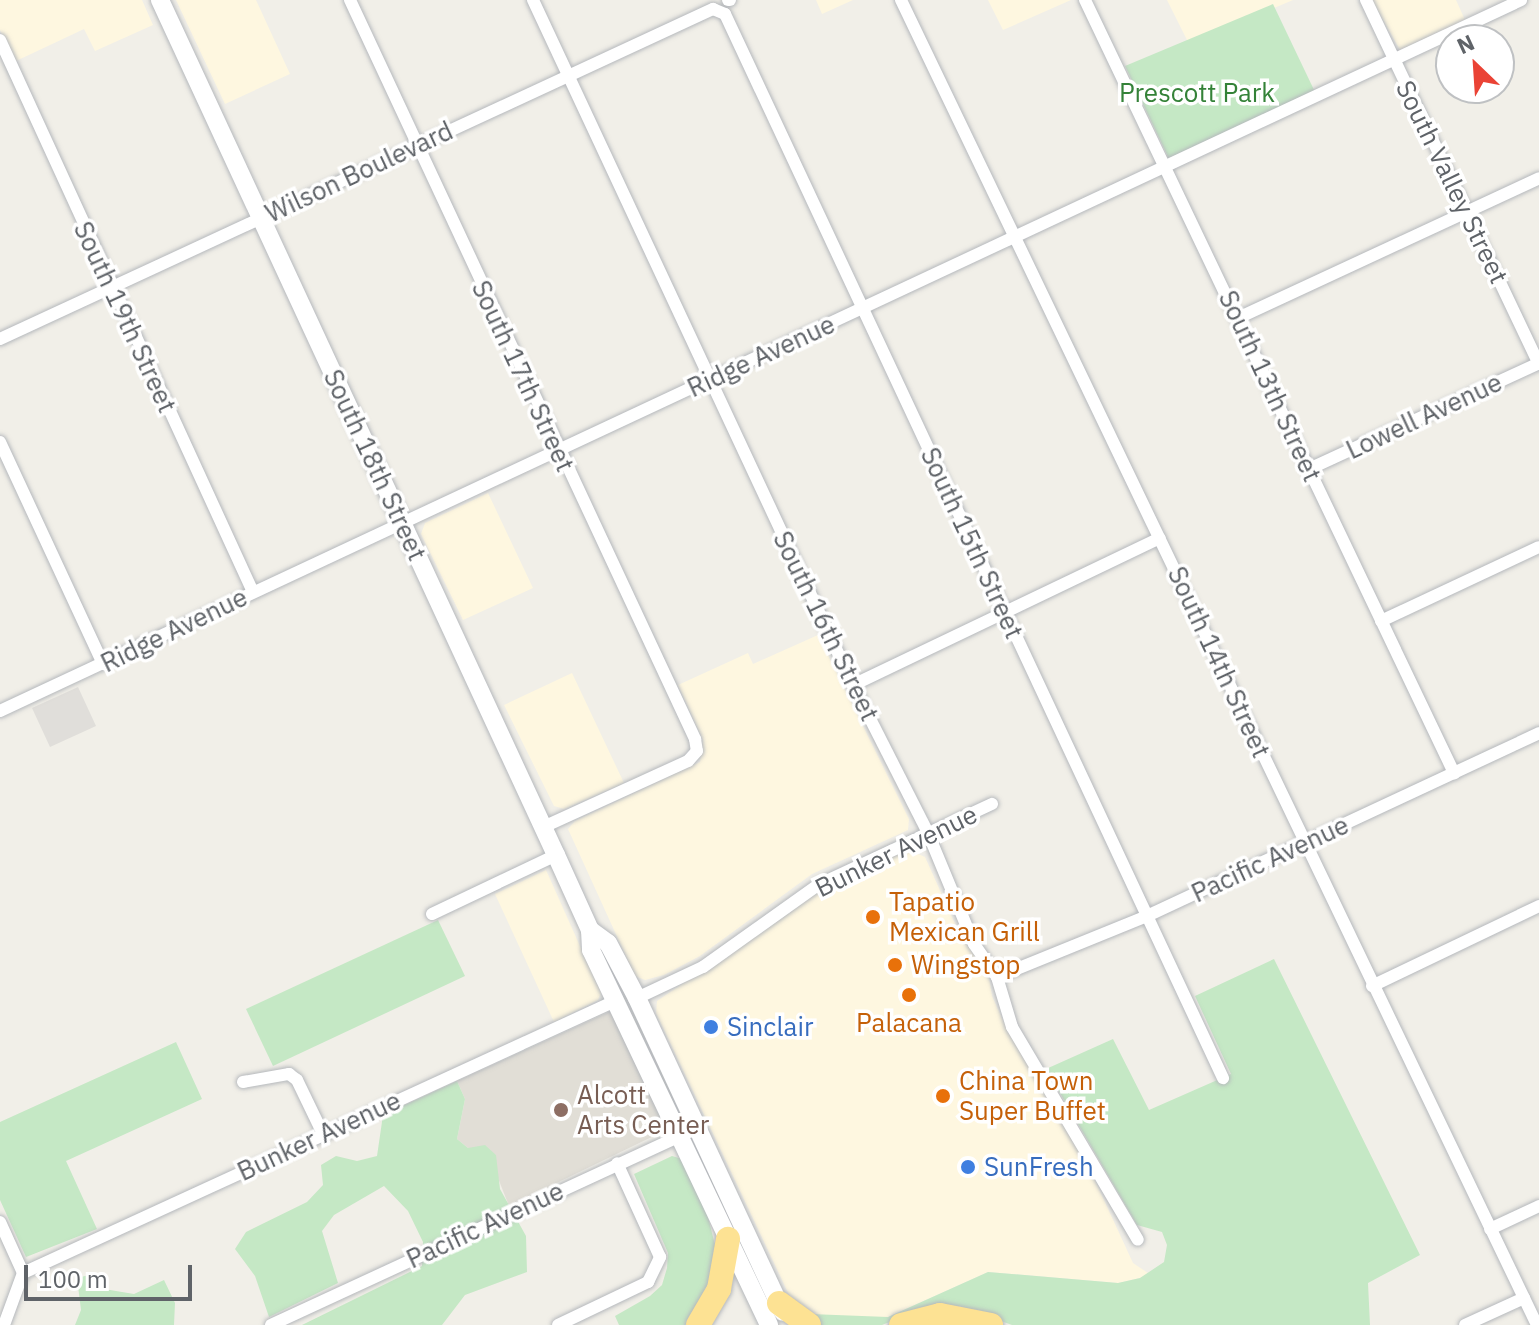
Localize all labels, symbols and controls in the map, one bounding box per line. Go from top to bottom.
north arrow [1435,24,1515,104]
text: N [1452,27,1479,60]
street label: South Valley Street [1389,75,1515,289]
park label: Prescott Park [1119,77,1275,109]
street label: Wilson Boulevard [260,115,458,229]
street label: South 19th Street [67,217,183,417]
street label: South 17th Street [465,276,581,476]
street label: South 13th Street [1212,286,1328,486]
street label: Ridge Avenue [682,308,840,404]
street label: South 18th Street [317,365,433,565]
street label: Lowell Avenue [1341,366,1507,466]
street label: South 15th Street [914,443,1030,643]
street label: South 16th Street [767,526,885,726]
street label: South 14th Street [1161,562,1277,762]
street label: Ridge Avenue [96,581,252,679]
street label: Bunker Avenue [810,798,982,904]
street label: Pacific Avenue [1186,809,1354,909]
place label: Tapatio Mexican Grill [889,886,1040,948]
marker: Tapatio Mexican Grill [864,908,882,926]
place label: Wingstop [911,949,1020,981]
marker: Wingstop [886,956,904,974]
marker: Palacana [900,986,918,1004]
place label: Palacana [856,1007,962,1039]
place label: Sinclair [727,1011,813,1043]
marker: Sinclair [702,1018,720,1036]
place label: China Town Super Buffet [959,1065,1106,1126]
place label: Alcott Arts Center [577,1079,709,1140]
street label: Bunker Avenue [232,1085,406,1187]
marker: China Town Super Buffet [934,1087,952,1105]
marker: Alcott Arts Center [552,1101,570,1119]
place label: SunFresh [984,1151,1094,1183]
marker: SunFresh [959,1158,977,1176]
street label: Pacific Avenue [401,1175,569,1275]
scale bar [28,1249,196,1299]
text: 100 m [38,1263,108,1295]

